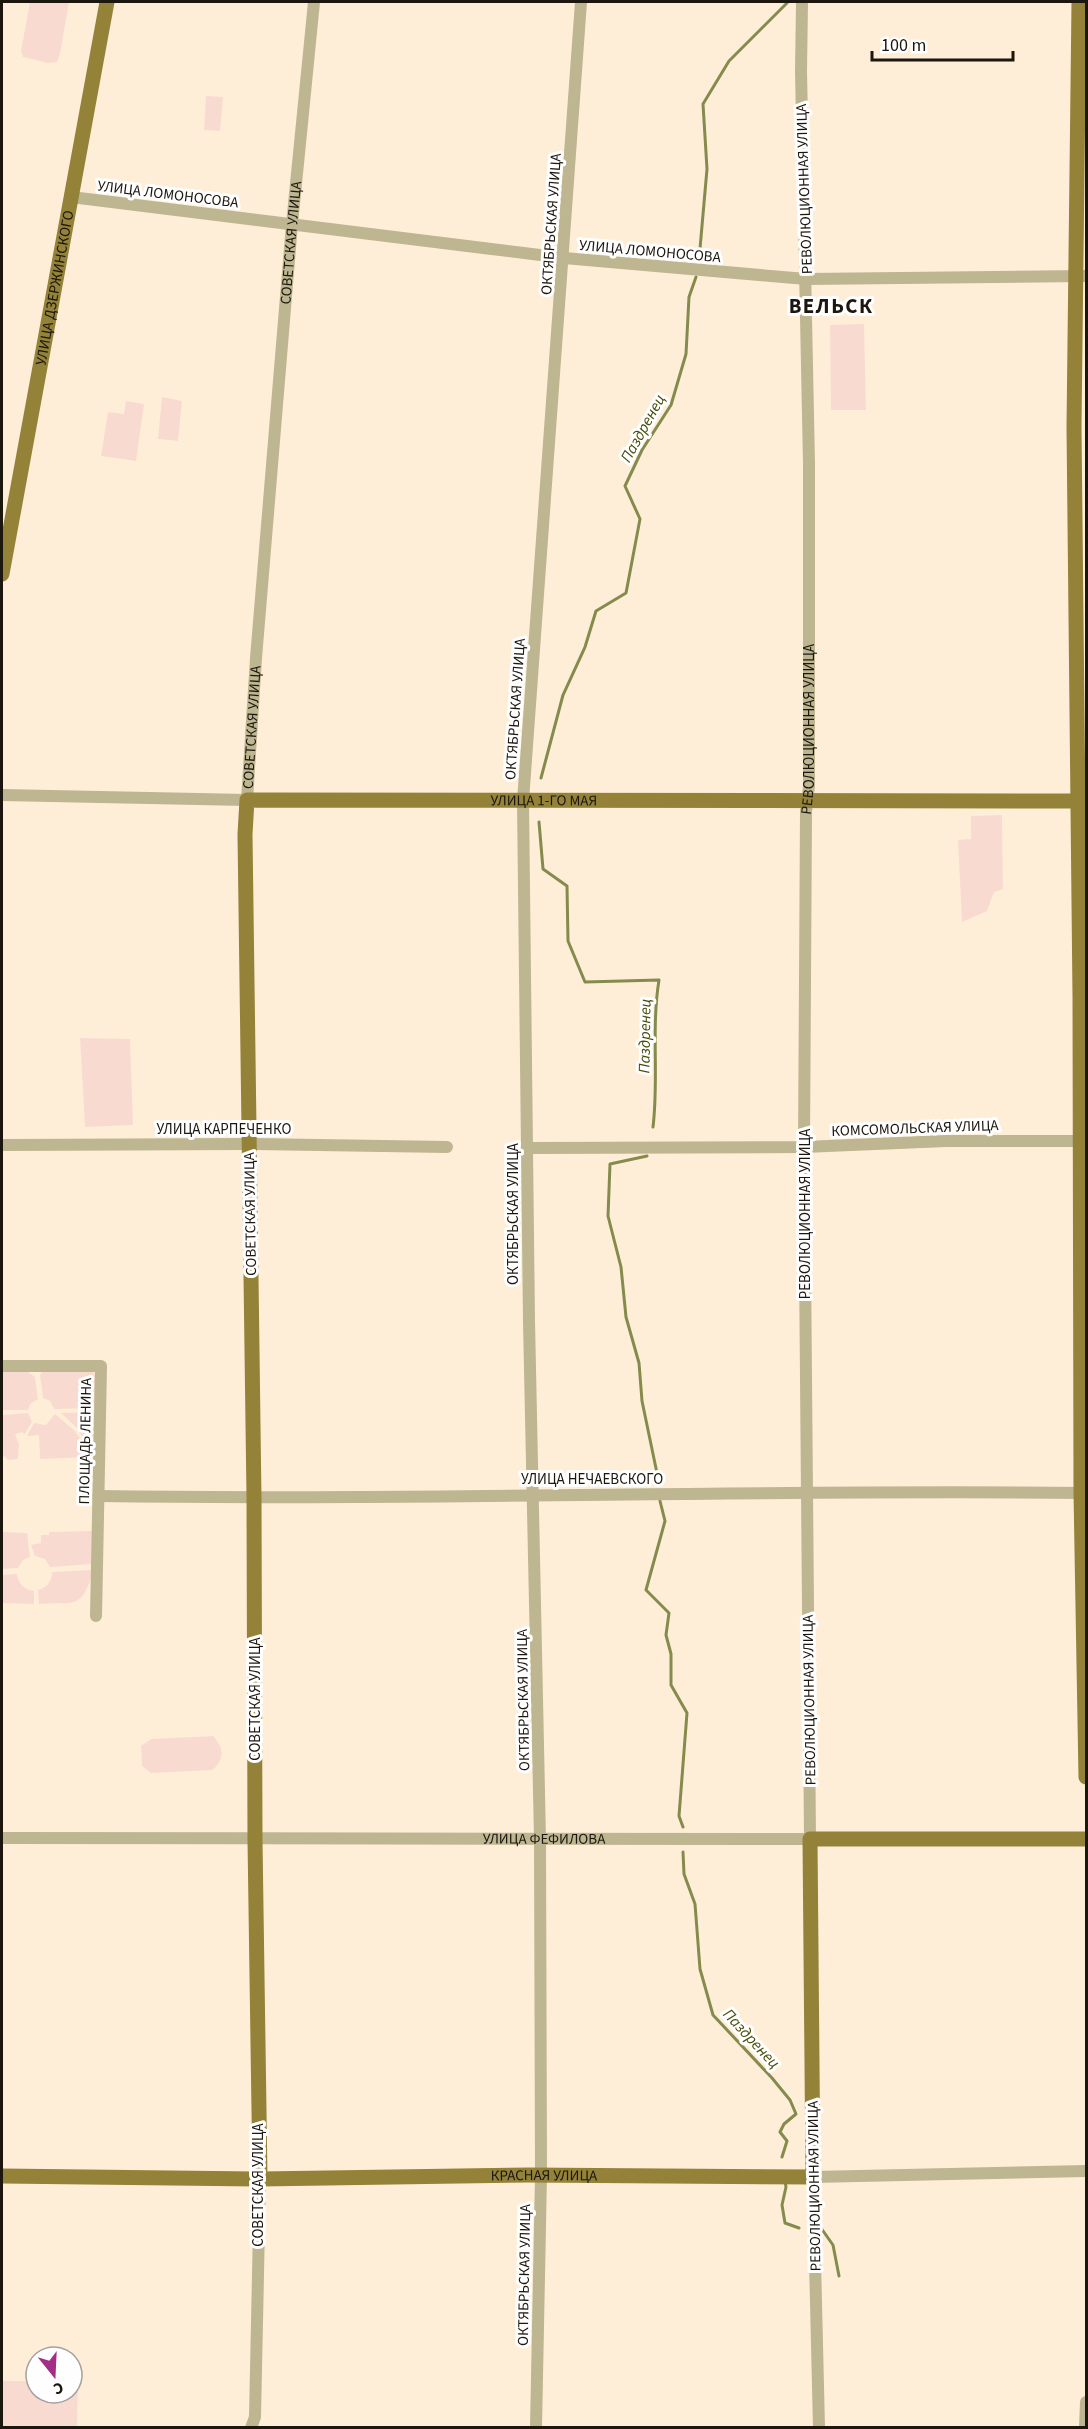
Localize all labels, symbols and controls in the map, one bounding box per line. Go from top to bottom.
scale bar [872,24,1013,62]
text: 100 m [881,33,926,58]
street label: РЕВОЛЮЦИОННАЯ УЛИЦА [791,103,818,275]
street label: ОКТЯБРЬСКАЯ УЛИЦА [536,152,567,296]
street label: УЛИЦА ЛОМОНОСОВА [96,175,240,214]
street label: СОВЕТСКАЯ УЛИЦА [275,179,307,305]
street label: УЛИЦА ДЗЕРЖИНСКОГО [31,209,80,367]
street label: УЛИЦА ЛОМОНОСОВА [578,235,722,268]
district label: ВЕЛЬСК [789,291,873,321]
water label: Паздренец [615,391,671,466]
street label: ОКТЯБРЬСКАЯ УЛИЦА [500,637,531,781]
street label: РЕВОЛЮЦИОННАЯ УЛИЦА [796,643,820,816]
street label: СОВЕТСКАЯ УЛИЦА [238,664,267,790]
street label: УЛИЦА 1-ГО МАЯ [490,790,597,811]
water label: Паздренец [633,999,657,1074]
street label: КОМСОМОЛЬСКАЯ УЛИЦА [831,1115,1000,1142]
street label: УЛИЦА КАРПЕЧЕНКО [157,1119,291,1140]
street label: РЕВОЛЮЦИОННАЯ УЛИЦА [795,1128,816,1299]
street label: ОКТЯБРЬСКАЯ УЛИЦА [503,1142,524,1285]
street label: СОВЕТСКАЯ УЛИЦА [239,1151,262,1276]
street label: ПЛОЩАДЬ ЛЕНИНА [74,1377,97,1505]
street label: УЛИЦА НЕЧАЕВСКОГО [521,1469,663,1490]
street label: РЕВОЛЮЦИОННАЯ УЛИЦА [797,1614,821,1785]
street label: ОКТЯБРЬСКАЯ УЛИЦА [512,1628,535,1771]
street label: СОВЕТСКАЯ УЛИЦА [245,1636,266,1761]
street label: УЛИЦА ФЕФИЛОВА [483,1829,606,1850]
water label: Паздренец [718,2004,785,2073]
street label: РЕВОЛЮЦИОННАЯ УЛИЦА [802,2100,826,2271]
street label: СОВЕТСКАЯ УЛИЦА [248,2122,269,2247]
street label: КРАСНАЯ УЛИЦА [490,2165,598,2187]
street label: ОКТЯБРЬСКАЯ УЛИЦА [513,2203,536,2346]
north arrow [24,2345,84,2405]
text: С [50,2376,66,2400]

